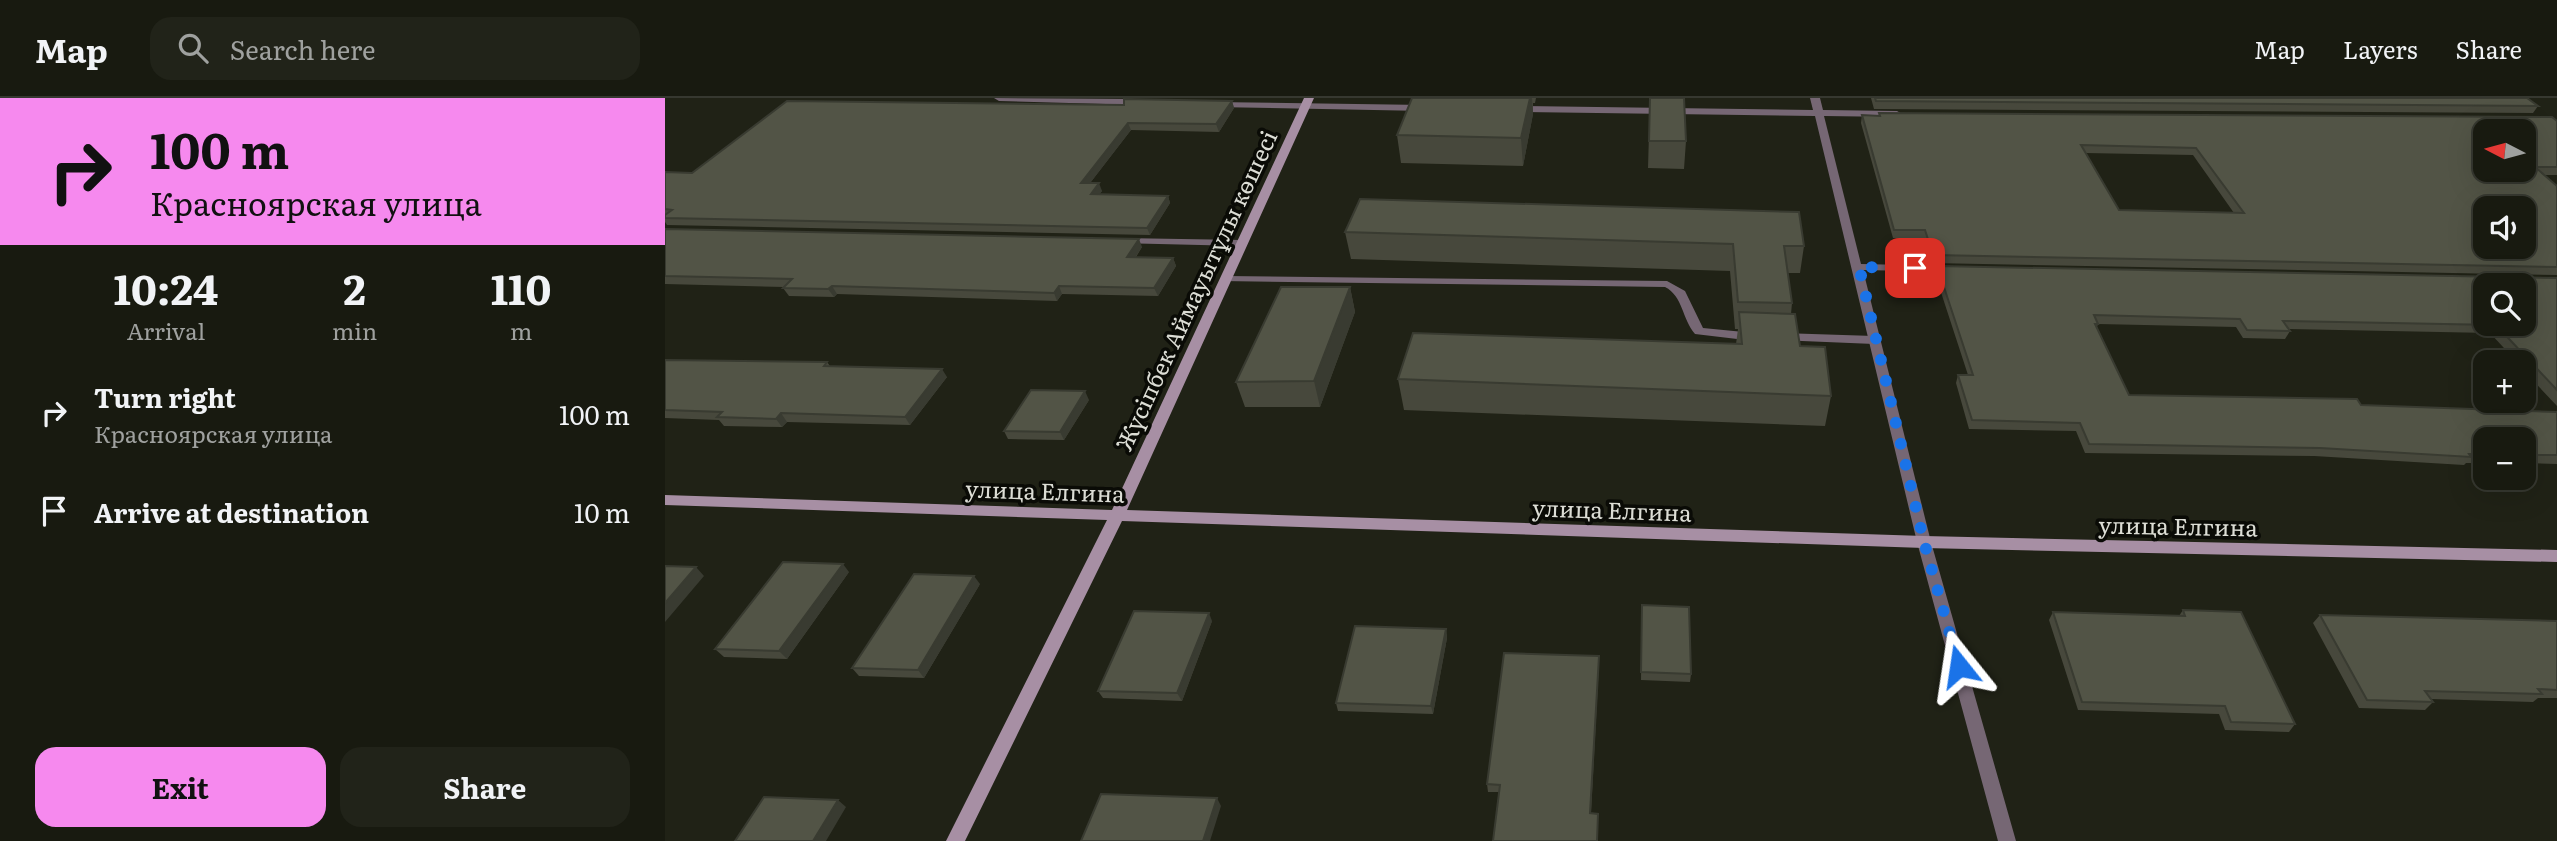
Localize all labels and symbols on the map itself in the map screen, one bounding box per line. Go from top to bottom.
north arrow [2473,119,2536,182]
street label: Жүсіпбек Аймауытұлы көшесі [1106,124,1285,456]
pin [1885,238,1945,298]
street label: улица Елгина [965,470,1126,510]
street label: улица Елгина [1532,489,1693,529]
street label: улица Елгина [2098,507,2259,543]
position arrow [1922,629,1996,703]

